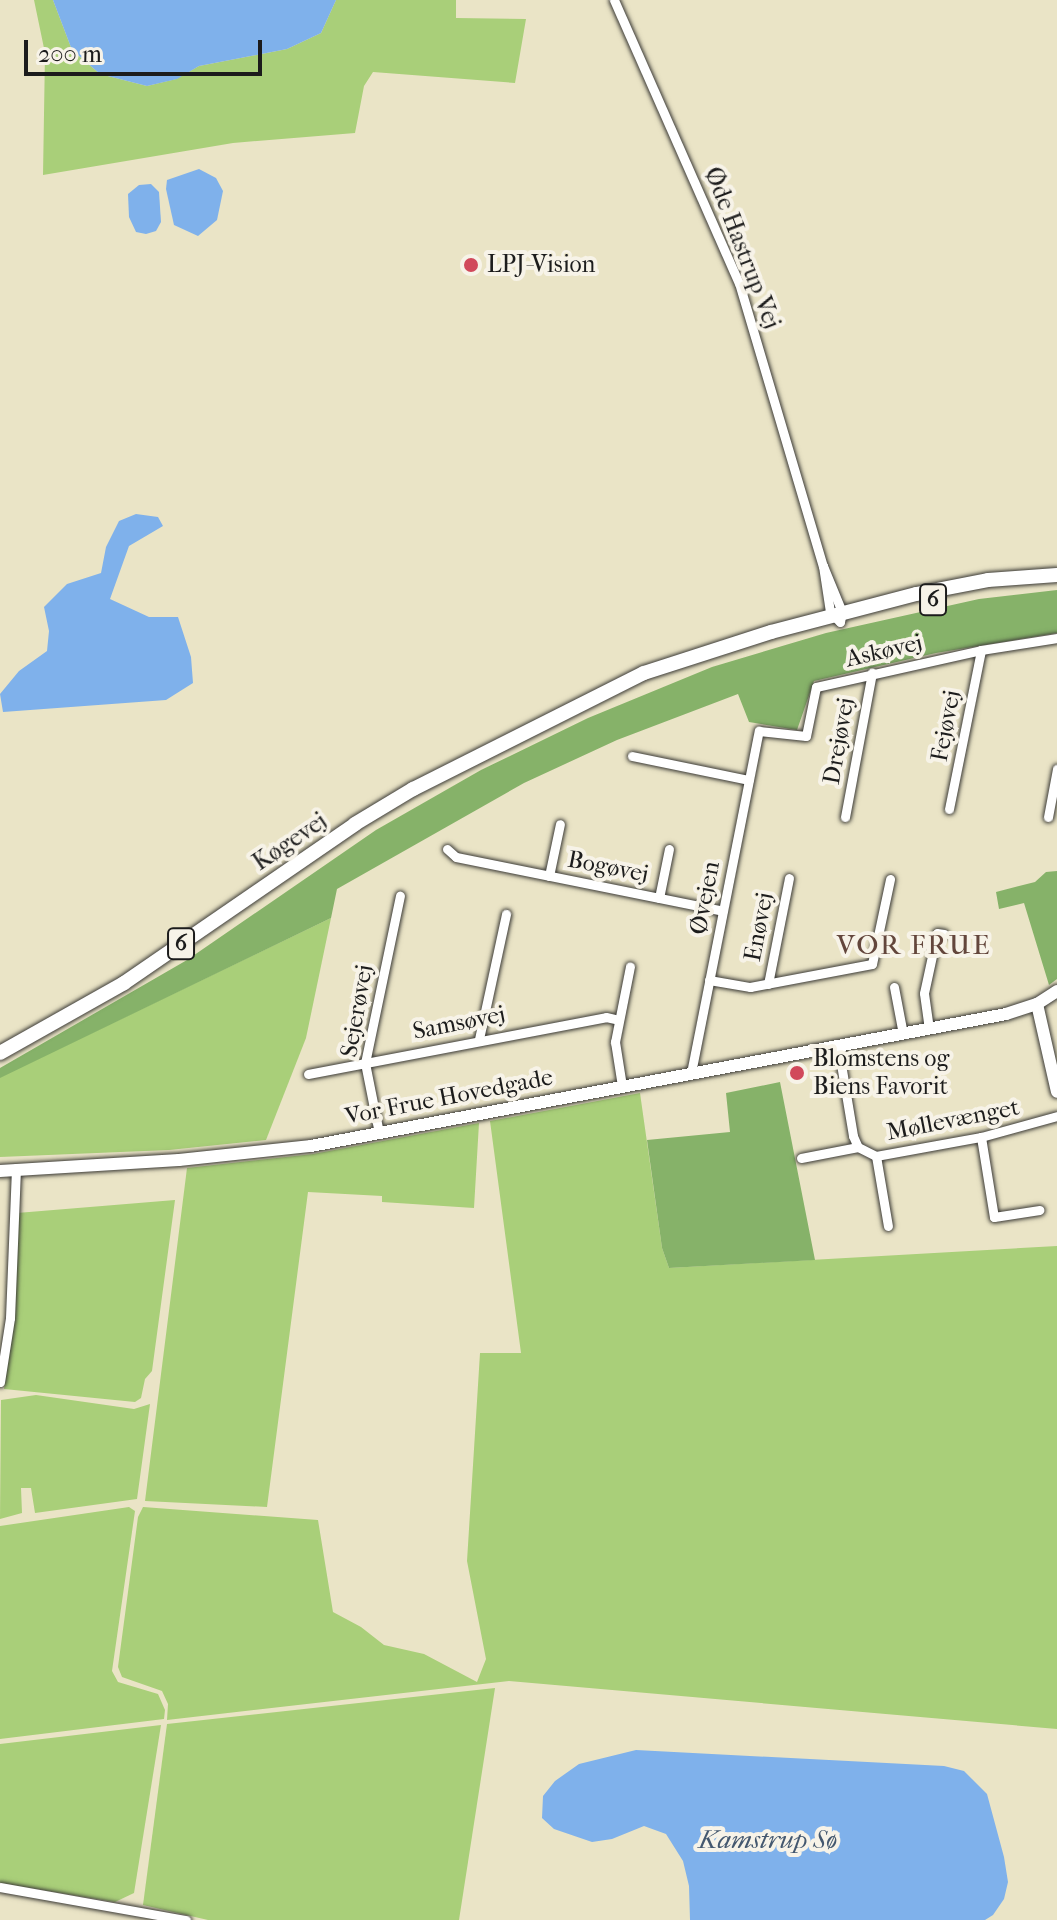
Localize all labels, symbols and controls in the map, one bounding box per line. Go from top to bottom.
scale bar [28,24,266,74]
text: 200 m [38,40,102,68]
street label: Øde Hastrup Vej [698,163,786,333]
place label: LPJ-Vision [487,251,596,279]
marker: LPJ-Vision [462,256,480,274]
road number: 6 [919,582,947,618]
street label: Askøvej [843,628,925,674]
street label: Fejøvej [925,688,967,764]
street label: Drejøvej [817,695,861,787]
street label: Køgevej [247,807,333,877]
street label: Bogøvej [565,845,651,889]
street label: Øvejen [684,859,726,937]
street label: Enøvej [738,890,780,964]
road number: 6 [167,926,195,962]
district label: VOR FRUE [836,928,992,962]
street label: Sejerøvej [335,962,379,1060]
street label: Samsøvej [410,1000,508,1046]
place label: Blomstens og Biens Favorit [813,1045,949,1101]
street label: Vor Frue Hovedgade [343,1063,555,1131]
marker: Blomstens og Biens Favorit [788,1064,806,1082]
street label: Møllevænget [884,1093,1022,1147]
water label: Kamstrup Sø [699,1824,837,1856]

